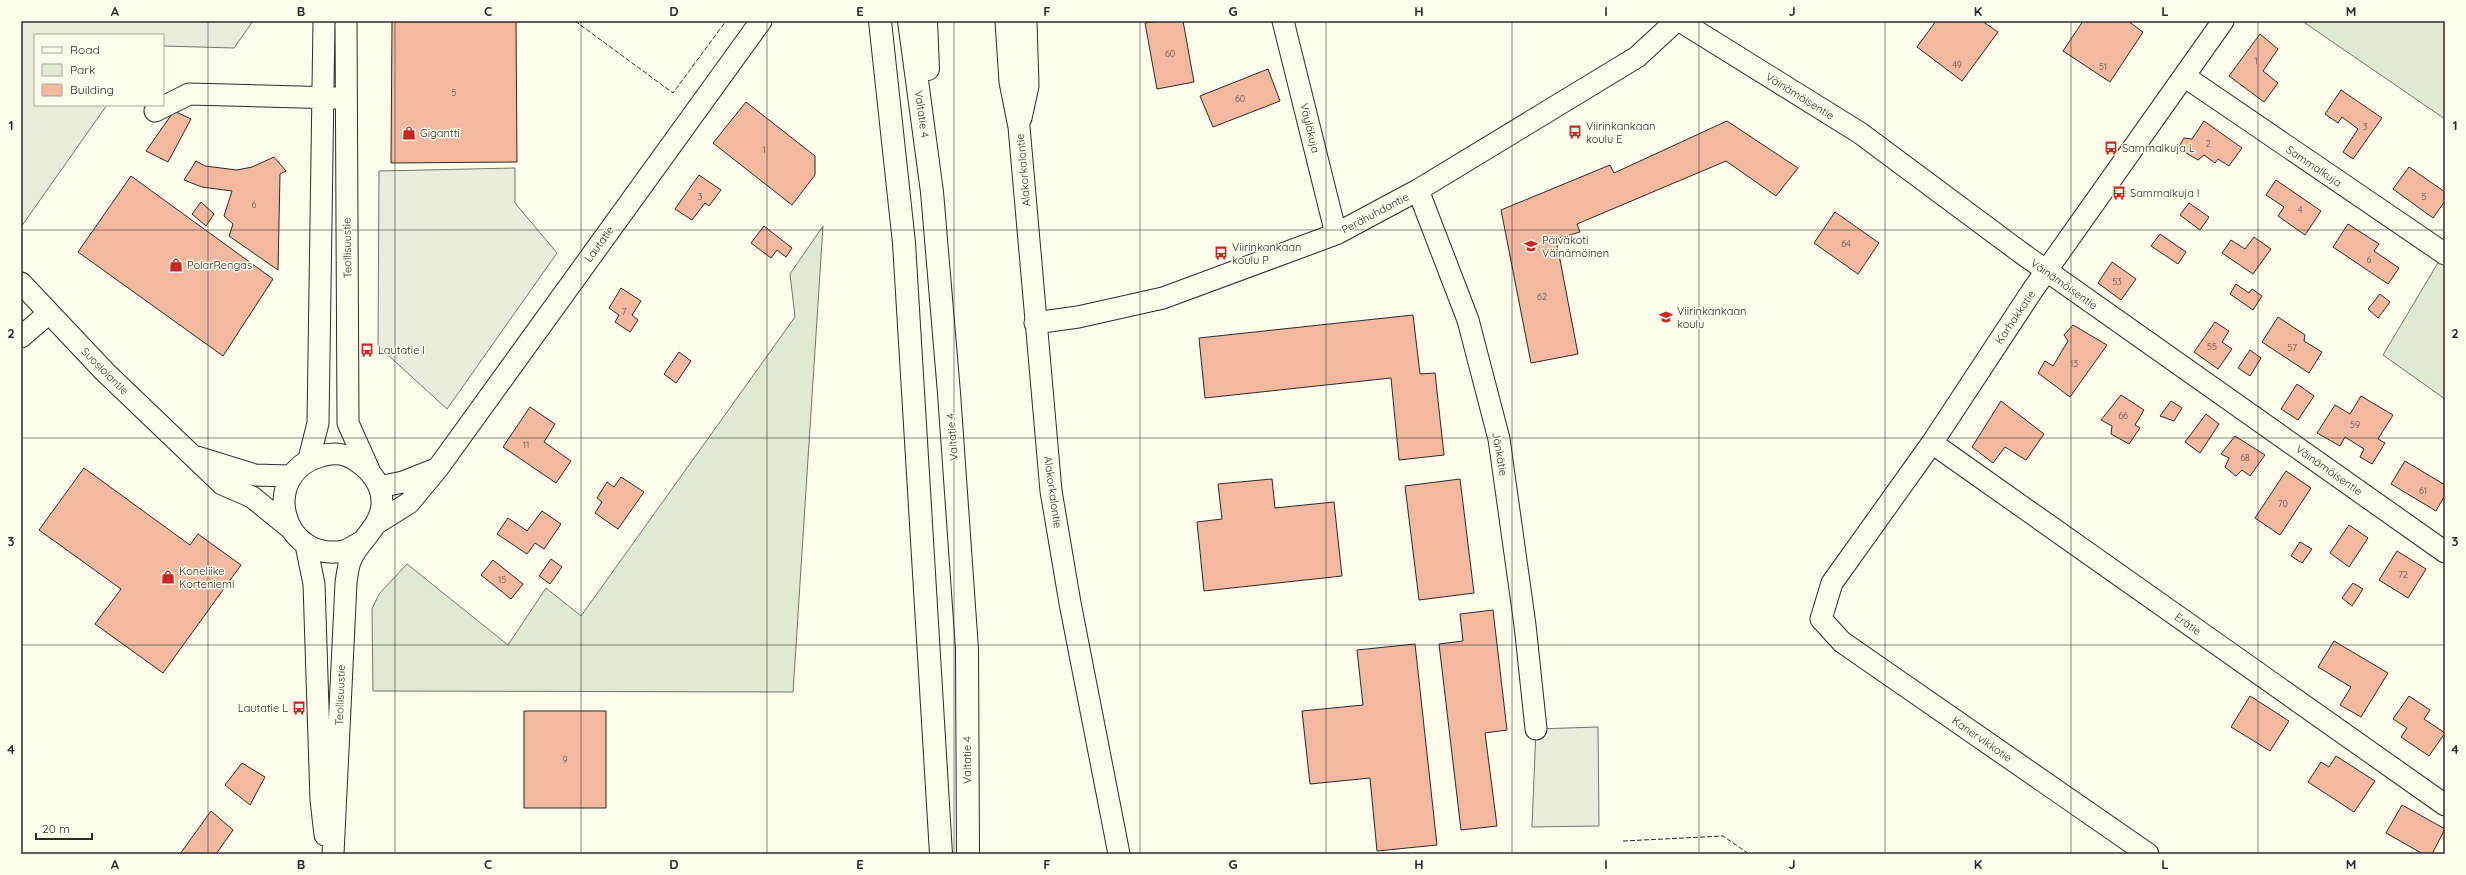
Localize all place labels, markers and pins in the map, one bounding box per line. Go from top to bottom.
place label: Viirinkankaan koulu E [1586,119,1655,146]
bus stop icon: Viirinkankaan koulu E [1567,124,1583,140]
shop icon: Gigantti [401,125,417,141]
place label: Gigantti [420,126,460,140]
bus stop icon: Sammalkuja L [2103,140,2119,156]
place label: Sammalkuja L [2122,141,2195,155]
bus stop icon: Sammalkuja I [2111,185,2127,201]
place label: Sammalkuja I [2130,186,2200,200]
place label: Päiväkoti Väinämöinen [1542,233,1609,260]
school or university icon: Päiväkoti Väinämöinen [1523,238,1539,254]
place label: Viirinkankaan koulu P [1232,240,1301,267]
bus stop icon: Viirinkankaan koulu P [1213,245,1229,261]
shop icon: PolarRengas [168,257,184,273]
place label: PolarRengas [187,258,252,272]
place label: Viirinkankaan koulu [1677,304,1746,331]
school or university icon: Viirinkankaan koulu [1658,309,1674,325]
bus stop icon: Lautatie I [359,342,375,358]
place label: Lautatie I [378,343,425,357]
place label: Koneliike Korteniemi [179,564,234,591]
shop icon: Koneliike Korteniemi [160,569,176,585]
bus stop icon: Lautatie L [291,700,307,716]
place label: Lautatie L [238,701,288,715]

